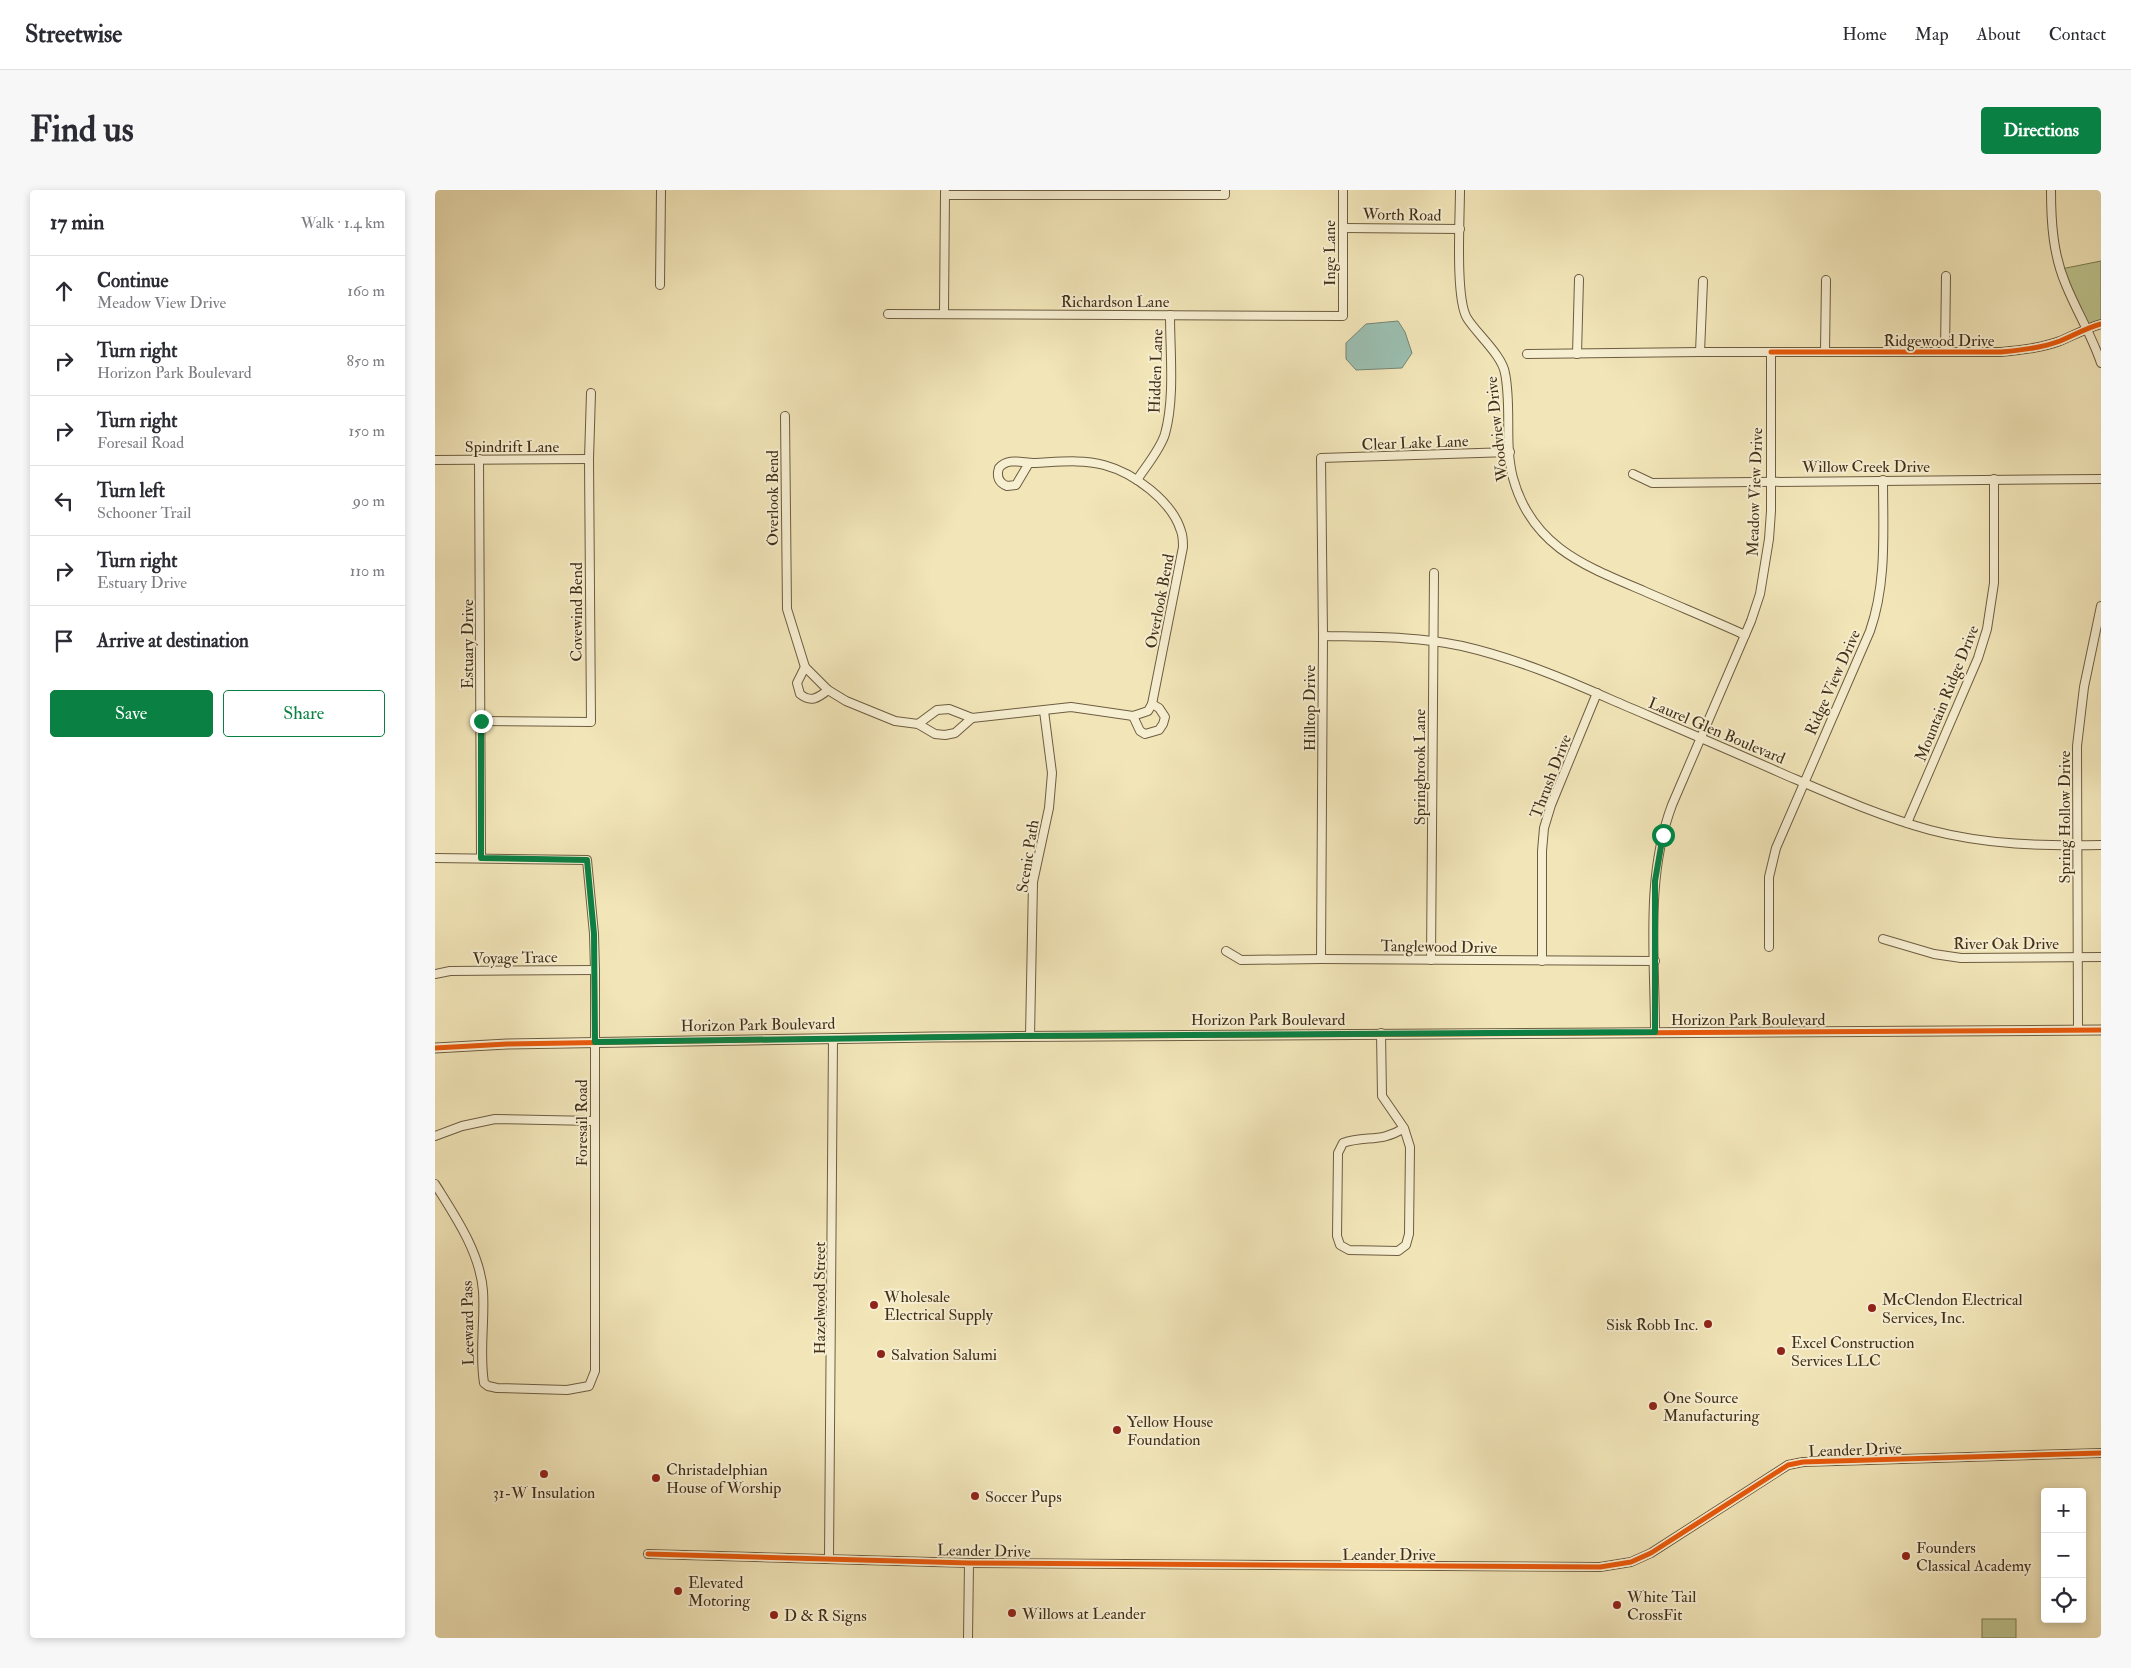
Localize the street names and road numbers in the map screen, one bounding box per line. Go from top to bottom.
street label: Worth Road [1361,204,1442,226]
street label: Inge Lane [1320,220,1340,286]
street label: Richardson Lane [1061,292,1170,312]
street label: Hidden Lane [1145,328,1167,414]
street label: Ridgewood Drive [1883,331,1995,351]
street label: Woodview Drive [1481,375,1513,484]
street label: Meadow View Drive [1743,427,1767,557]
street label: Clear Lake Lane [1361,431,1469,455]
street label: Spindrift Lane [465,437,559,458]
street label: Overlook Bend [763,450,783,546]
street label: Willow Creek Drive [1801,457,1930,477]
street label: Overlook Bend [1141,552,1179,650]
street label: Covewind Bend [567,562,587,662]
street label: Estuary Drive [458,599,478,689]
street label: Mountain Ridge Drive [1910,622,1983,764]
street label: Ridge View Drive [1801,626,1865,738]
street label: Hilltop Drive [1300,665,1321,751]
street label: Laurel Glen Boulevard [1645,693,1788,769]
street label: Springbrook Lane [1410,708,1431,825]
street label: Thrush Drive [1526,731,1576,821]
street label: Spring Hollow Drive [2055,750,2076,883]
street label: Scenic Path [1012,818,1044,894]
street label: River Oak Drive [1953,934,2059,954]
street label: Tanglewood Drive [1381,936,1498,958]
street label: Voyage Trace [472,947,558,969]
street label: Horizon Park Boulevard [1191,1010,1345,1030]
street label: Horizon Park Boulevard [1671,1010,1825,1030]
street label: Horizon Park Boulevard [680,1014,836,1036]
street label: Foresail Road [572,1079,592,1167]
street label: Hazelwood Street [810,1241,830,1355]
street label: Leeward Pass [457,1280,479,1366]
street label: Leander Drive [1808,1438,1902,1462]
street label: Leander Drive [937,1540,1031,1562]
street label: Leander Drive [1342,1545,1436,1565]

